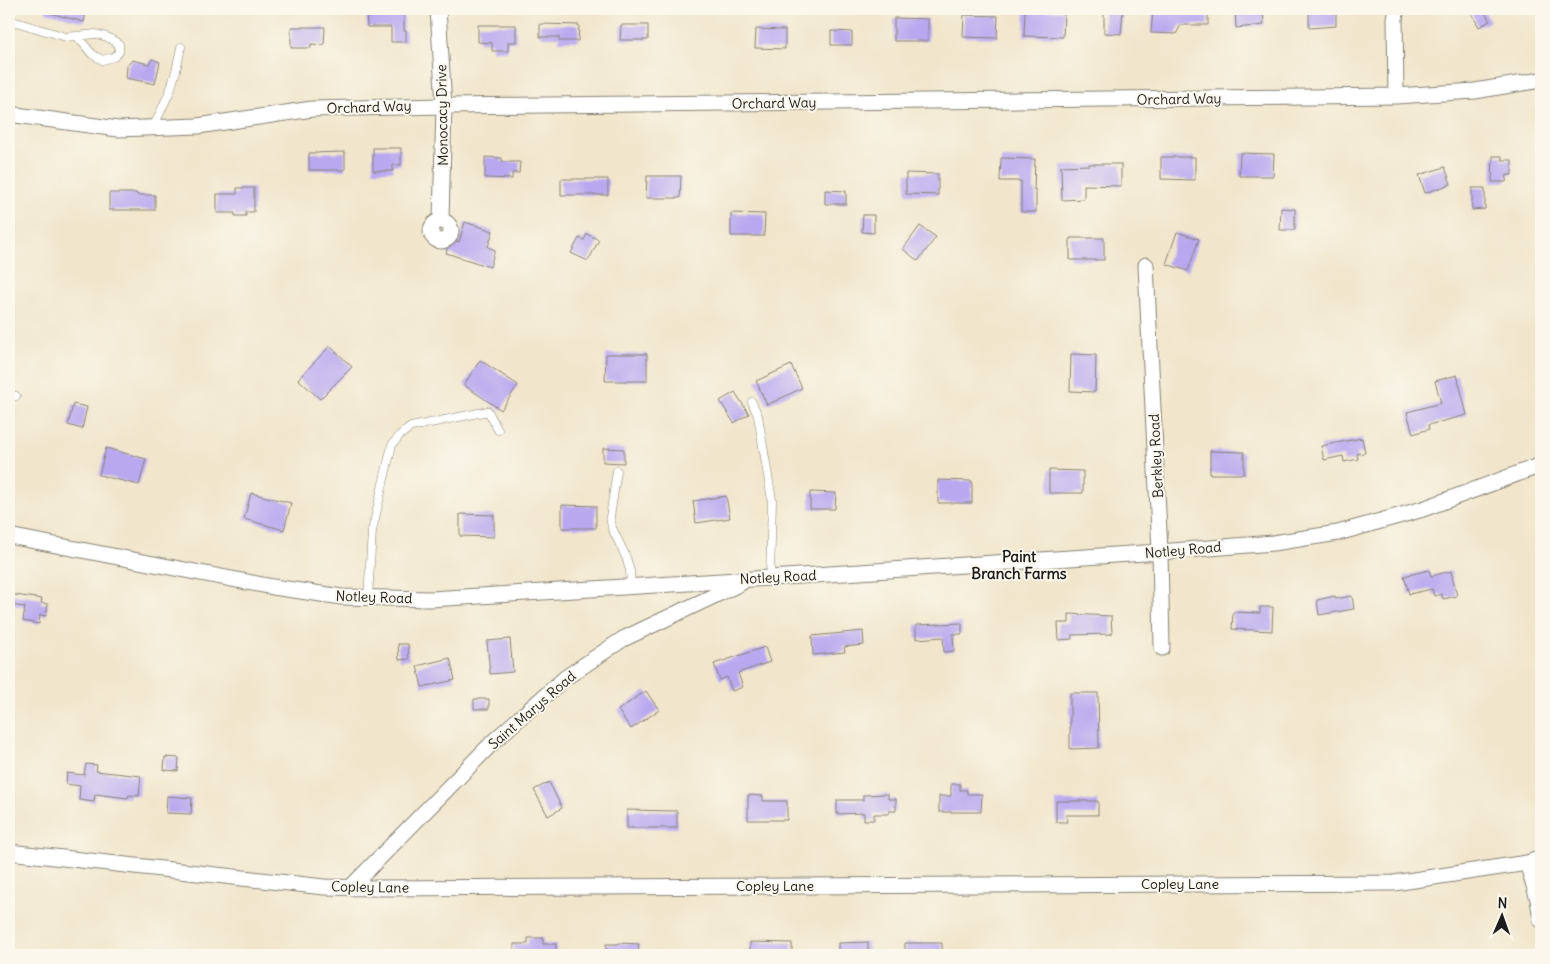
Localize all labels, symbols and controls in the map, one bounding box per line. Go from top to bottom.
street label: Monocacy Drive [432,64,452,166]
street label: Orchard Way [1136,89,1222,109]
street label: Orchard Way [731,93,817,113]
street label: Orchard Way [326,97,412,117]
street label: Berkley Road [1145,413,1167,499]
street label: Notley Road [1144,538,1222,562]
district label: Paint Branch Farms [971,547,1067,583]
street label: Notley Road [739,566,817,588]
street label: Notley Road [335,587,413,607]
street label: Saint Marys Road [484,667,580,753]
street label: Copley Lane [1141,875,1219,893]
street label: Copley Lane [331,877,409,897]
street label: Copley Lane [736,877,814,895]
north arrow [1478,892,1528,942]
text: N [1497,894,1508,912]

